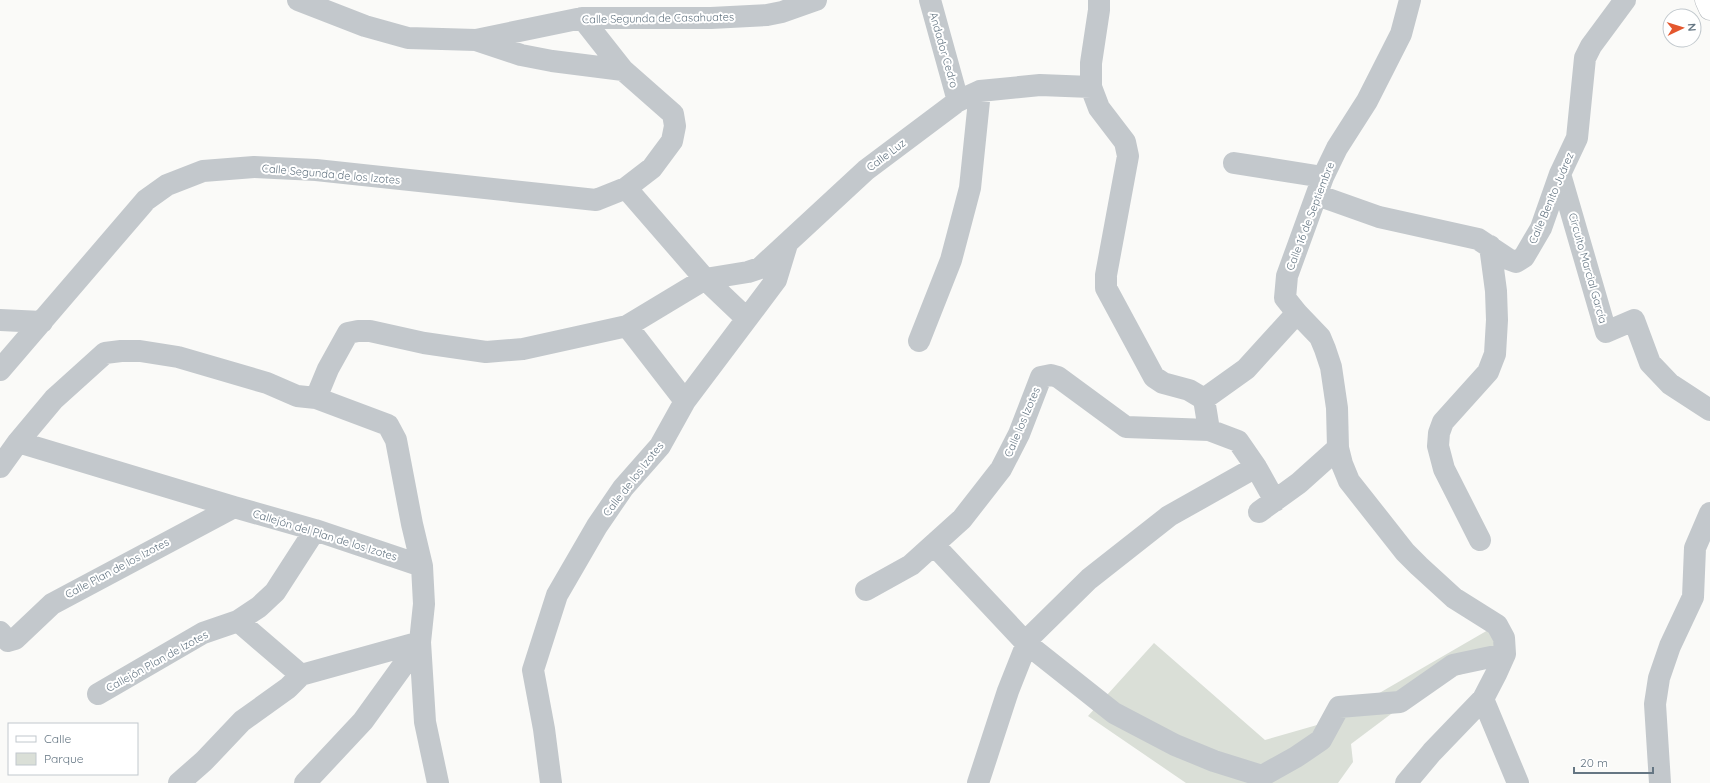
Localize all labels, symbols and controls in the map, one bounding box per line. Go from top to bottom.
north arrow [1662,8,1702,48]
street label: Calle Segunda de Casahuates [582,10,734,26]
street label: Andador Cedro [927,11,962,90]
text: N [1685,23,1699,32]
street label: Calle Luz [864,136,908,174]
street label: Calle Benito Juárez [1525,150,1577,246]
street label: Calle 16 de Septiembre [1283,160,1337,272]
street label: Calle Segunda de los Izotes [261,161,401,187]
street label: Circuito Marcial García [1566,211,1610,325]
street label: Calle los Izotes [1001,385,1043,459]
street label: Calle de los Izotes [600,439,666,519]
street label: Callejón del Plan de los Izotes [251,506,399,564]
street label: Calle Plan de los Izotes [63,535,171,601]
street label: Callejón Plan de Izotes [103,627,211,695]
legend [8,723,138,775]
text: Calle [44,731,72,746]
scale bar [1574,749,1653,775]
text: Parque [44,751,84,766]
text: 20 m [1580,755,1608,770]

